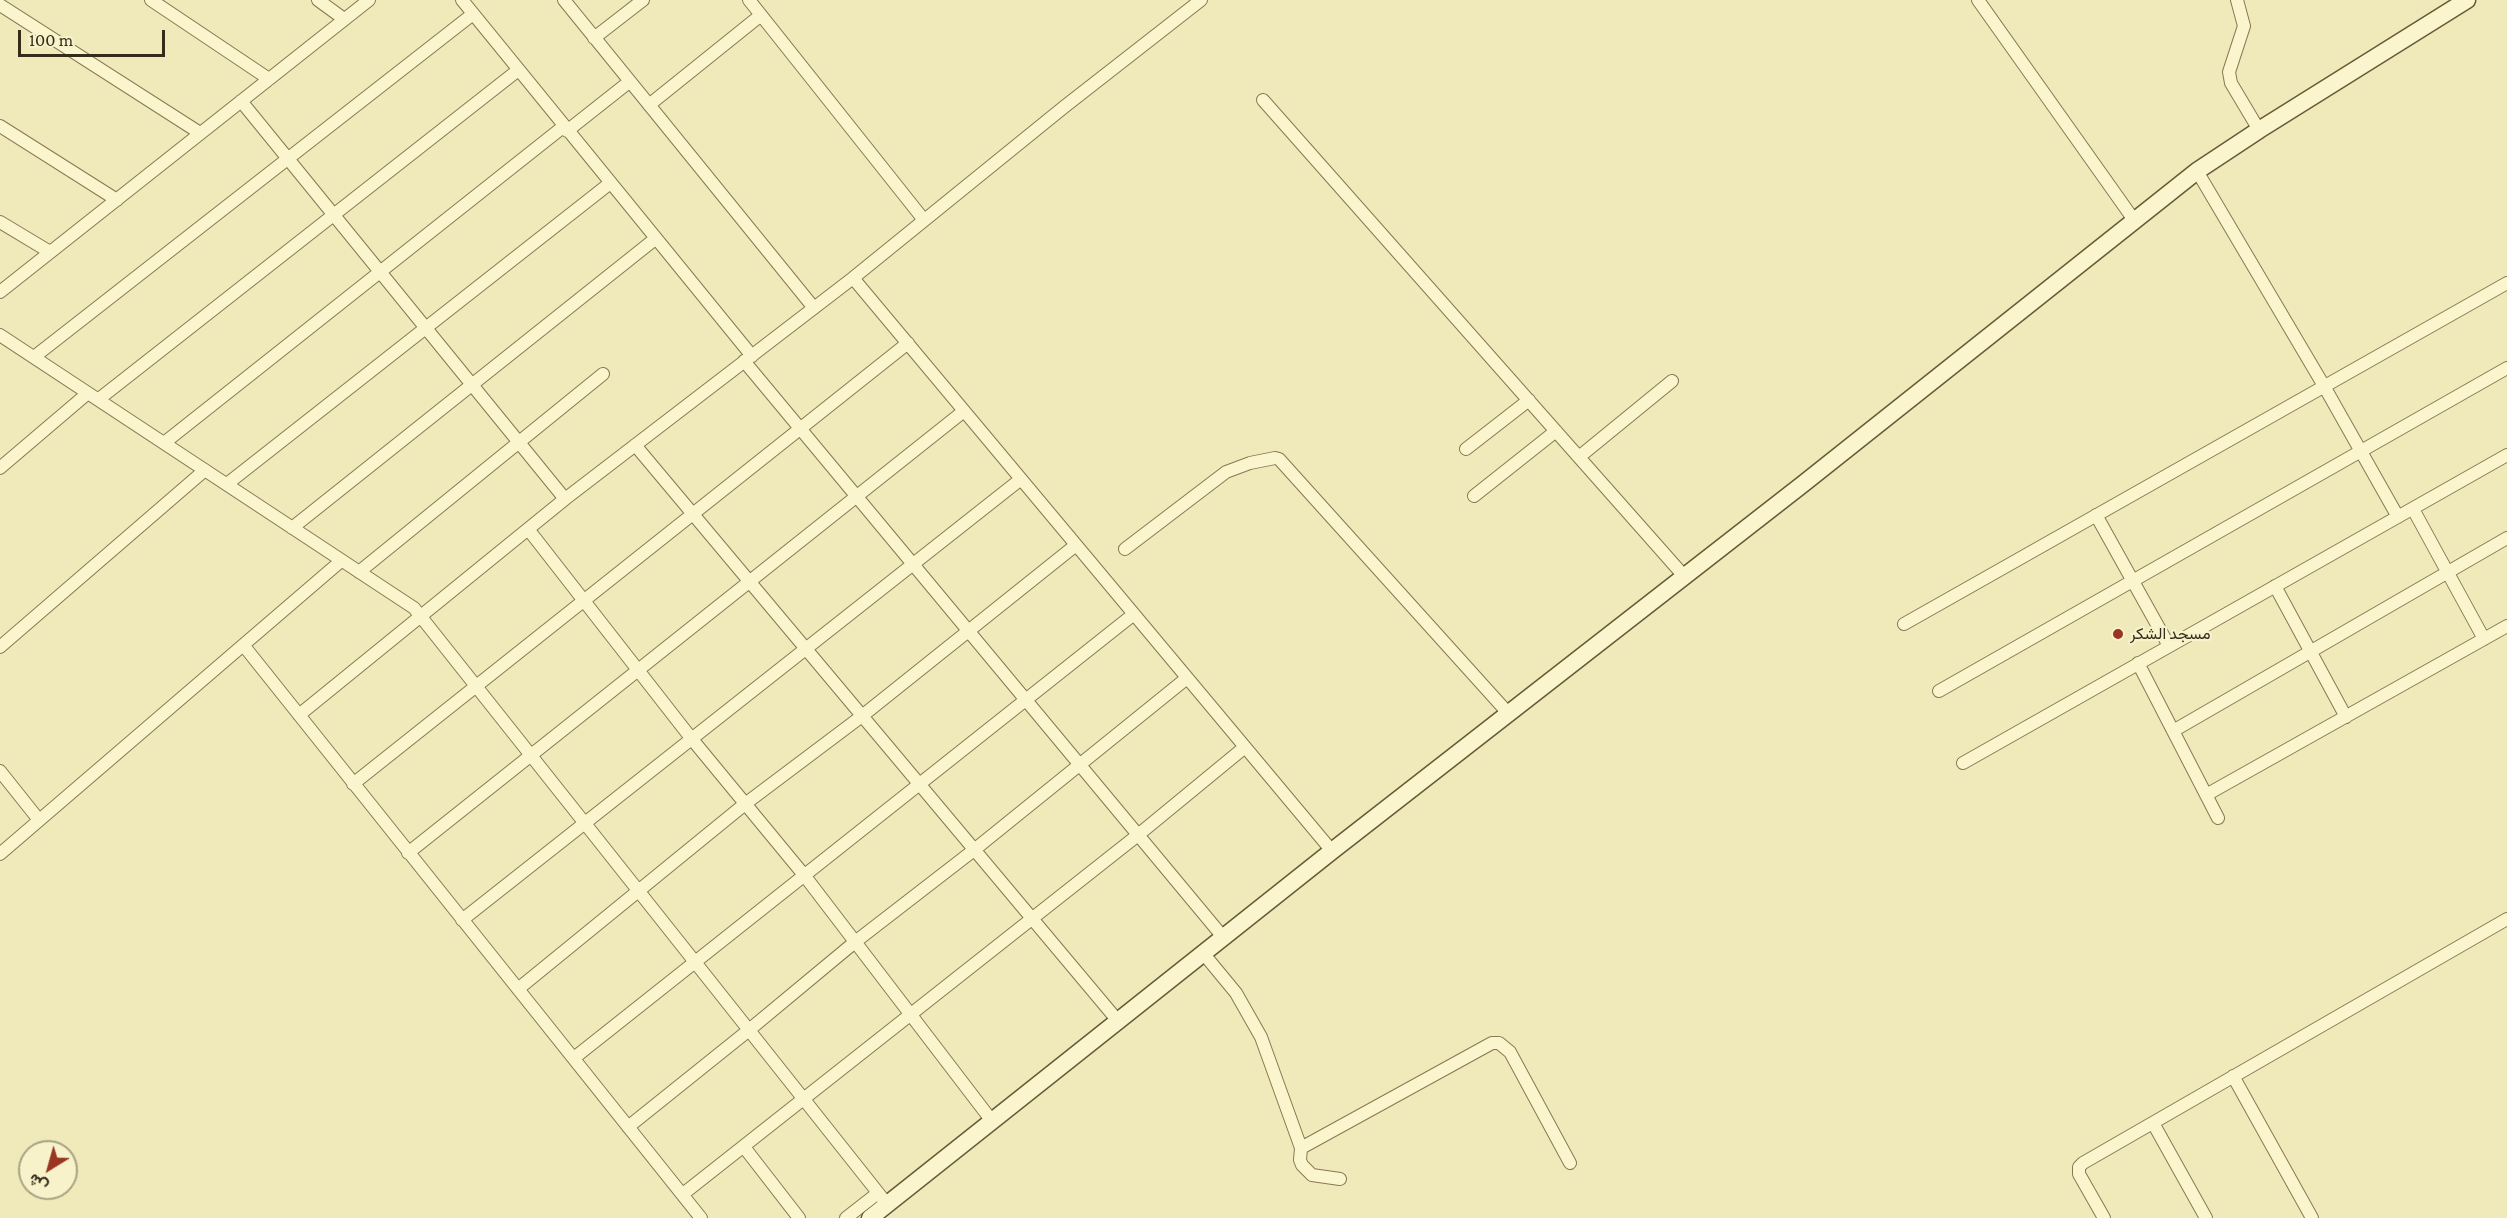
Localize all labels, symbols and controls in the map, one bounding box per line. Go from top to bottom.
scale bar [21,18,168,56]
text: 100 m [29,30,73,50]
place label: مسجد الشكر [2130,624,2211,644]
marker: مسجد الشكر [2111,627,2125,641]
north arrow [18,1140,78,1200]
text: ش [25,1171,51,1196]

